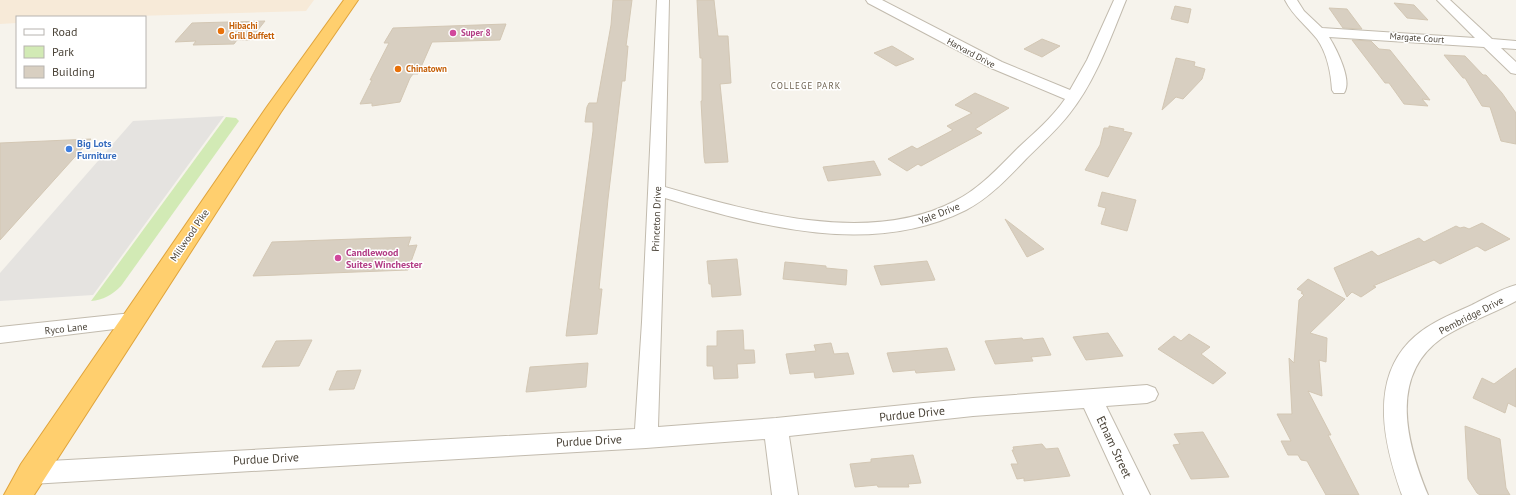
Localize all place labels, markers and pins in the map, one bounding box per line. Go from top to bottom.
place label: Hibachi Grill Buffett [229,20,275,41]
marker: Hibachi Grill Buffett [216,26,226,36]
place label: Super 8 [461,27,491,38]
marker: Super 8 [448,28,458,38]
place label: Chinatown [406,63,447,74]
marker: Chinatown [393,64,403,74]
place label: Big Lots Furniture [77,137,117,162]
marker: Big Lots Furniture [64,144,74,154]
place label: Candlewood Suites Winchester [346,246,423,271]
marker: Candlewood Suites Winchester [333,253,343,263]

